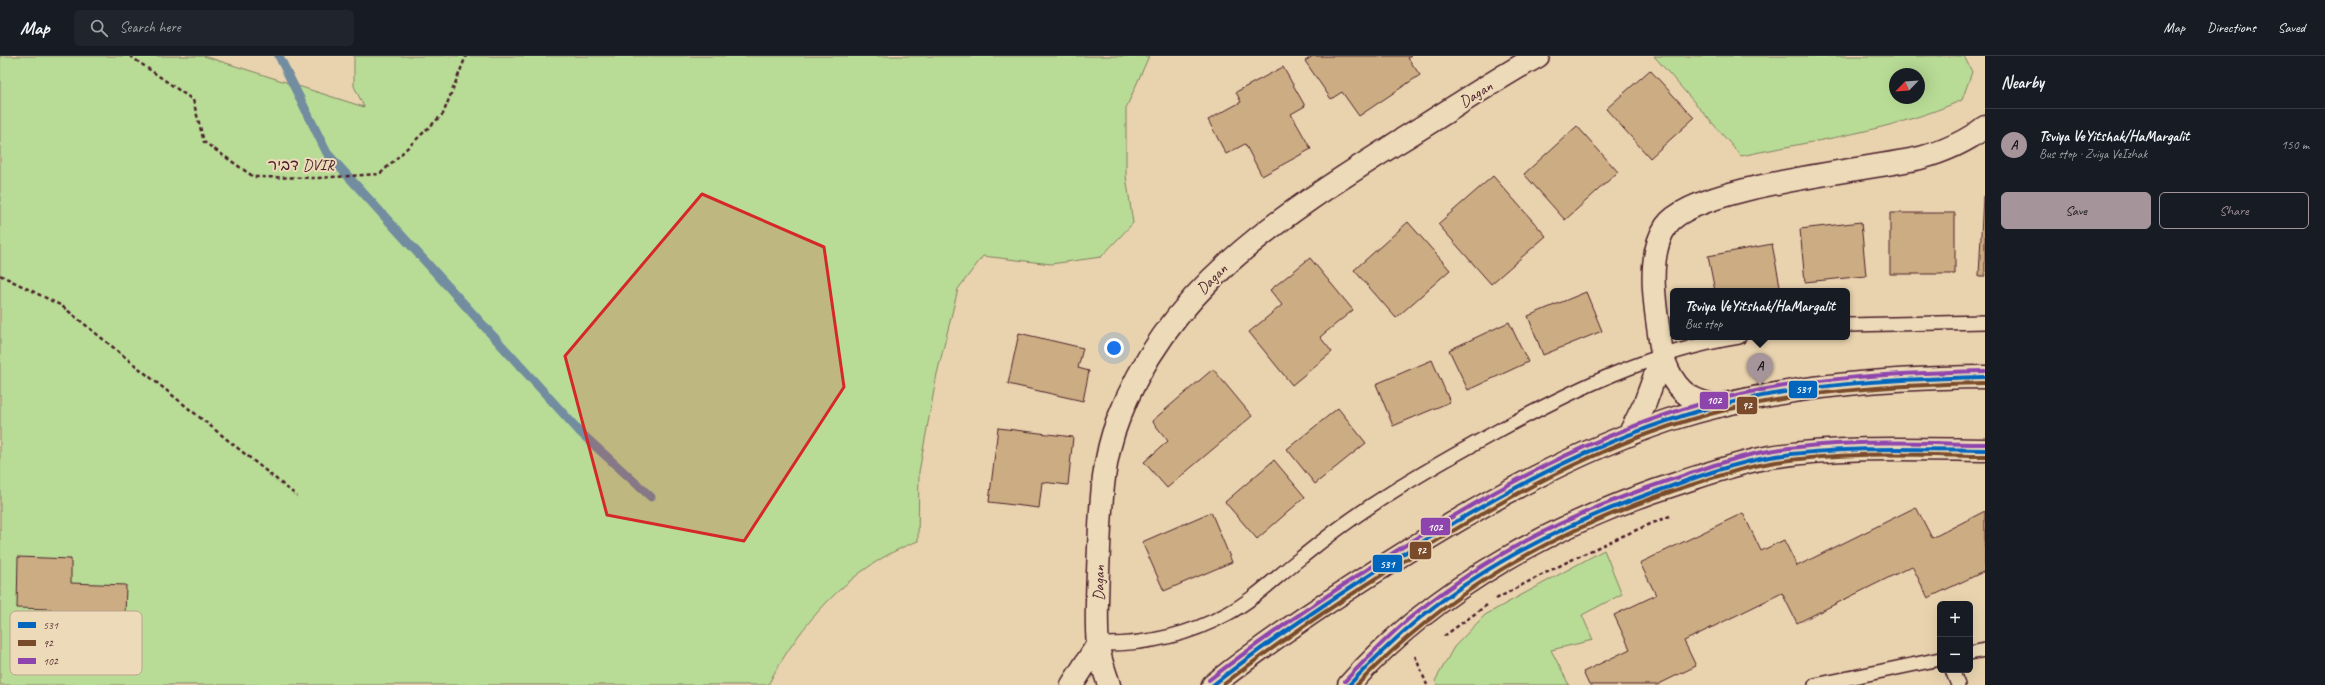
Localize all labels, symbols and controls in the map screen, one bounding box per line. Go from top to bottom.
search box [74,10,354,46]
text: Map [20,16,50,40]
icon: search [88,17,110,39]
text: Search here [120,18,181,37]
text: Map [2164,19,2185,36]
text: Directions [2207,19,2256,36]
text: Saved [2278,19,2305,36]
north arrow [1889,68,1925,104]
text: Nearby [2001,72,2044,93]
street label: Dagan [1456,76,1497,112]
text: Tsviya VeYitshak/HaMargalit [2039,127,2189,146]
text: A [2011,137,2017,153]
text: 150 m [2281,137,2309,153]
text: Bus stop · Zviya VeIzhak [2039,146,2147,162]
street label: דביר DVIR [268,155,335,175]
button: Save [2001,192,2151,229]
button: Share [2159,192,2309,229]
street label: Dagan [1192,259,1232,299]
popup [1670,288,1850,340]
text: Tsviya VeYitshak/HaMargalit [1685,297,1835,316]
text: Bus stop [1685,316,1722,332]
your location [1104,338,1124,358]
pin: A [1747,353,1773,386]
line badge: 531 [1788,380,1818,399]
text: 531 [1796,382,1811,396]
line badge: 102 [1699,391,1729,410]
text: 102 [1707,393,1722,407]
line badge: 92 [1736,396,1758,415]
text: 92 [1742,398,1753,412]
line badge: 102 [1420,517,1451,536]
text: 102 [1428,520,1443,534]
line badge: 92 [1409,541,1432,560]
text: 92 [1416,543,1427,557]
line badge: 531 [1372,554,1403,573]
text: 531 [1380,557,1395,571]
street label: Dagan [1089,564,1109,601]
map controls [1937,601,1973,673]
button: + [1937,601,1973,637]
legend [10,611,142,675]
text: 531 [43,618,59,632]
text: 92 [43,636,54,650]
button: − [1937,637,1973,673]
text: 102 [43,654,59,668]

